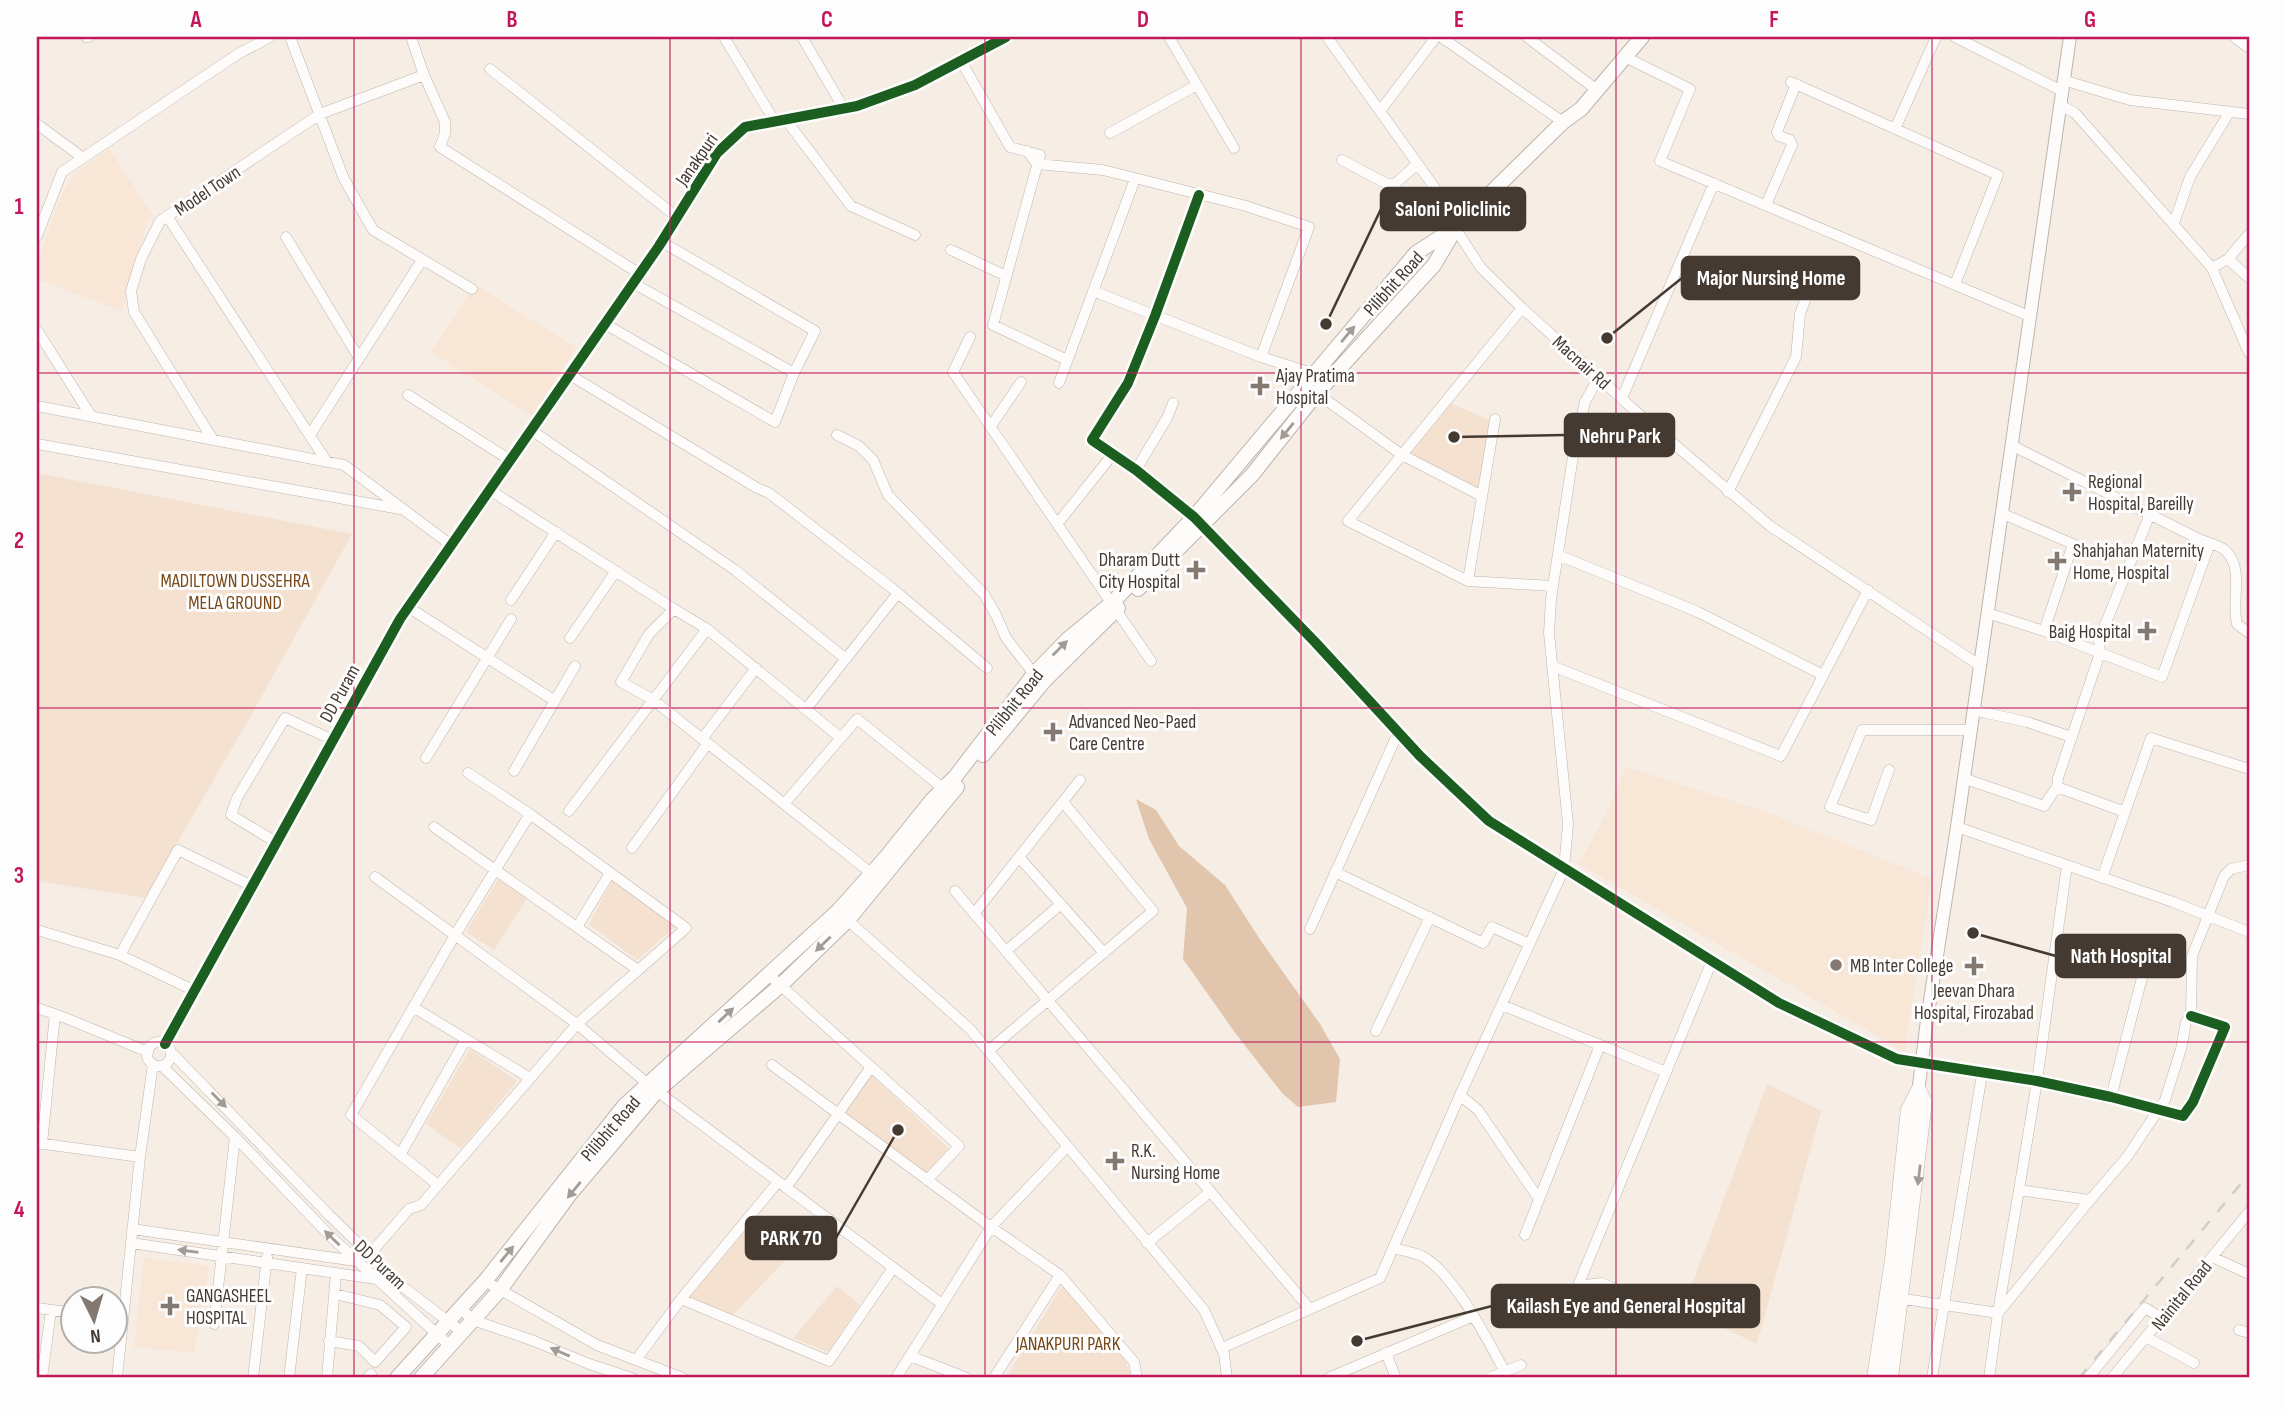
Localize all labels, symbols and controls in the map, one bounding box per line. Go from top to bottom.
text: A [190,6,203,34]
text: B [507,6,518,34]
text: C [821,6,833,34]
text: D [1137,6,1149,34]
text: E [1454,6,1464,34]
text: F [1769,6,1779,34]
text: G [2084,6,2096,34]
street label: Janakpuri [670,129,723,191]
street label: Model Town [171,161,245,222]
callout: Saloni Policlinic [1381,188,1525,230]
text: 1 [14,193,24,221]
text: Saloni Policlinic [1395,197,1511,222]
street label: Pilibhit Road [1359,247,1429,321]
callout: Major Nursing Home [1682,257,1859,299]
text: Major Nursing Home [1697,266,1845,291]
one-way arrow [1341,325,1356,343]
street label: Macnair Rd [1547,331,1615,395]
place label: Ajay Pratima Hospital [1275,365,1355,410]
marker: Ajay Pratima Hospital [1250,376,1270,396]
callout: Nehru Park [1565,414,1674,456]
one-way arrow [1279,422,1294,440]
text: Nehru Park [1579,424,1661,449]
place label: Regional Hospital, Bareilly [2088,471,2194,516]
marker: Regional Hospital, Bareilly [2062,482,2082,502]
text: 2 [14,527,24,555]
place label: Shahjahan Maternity Home, Hospital [2073,540,2205,585]
place label: Dharam Dutt City Hospital [1099,549,1180,594]
marker: Shahjahan Maternity Home, Hospital [2047,551,2067,571]
marker: Dharam Dutt City Hospital [1186,560,1206,580]
park label: MADILTOWN DUSSEHRA MELA GROUND [160,570,310,615]
place label: Baig Hospital [2049,621,2131,644]
marker: Baig Hospital [2137,621,2157,641]
one-way arrow [1051,640,1068,657]
street label: DD Puram [315,661,365,727]
street label: Pilibhit Road [981,665,1049,741]
place label: Advanced Neo-Paed Care Centre [1068,711,1196,756]
marker: Advanced Neo-Paed Care Centre [1043,722,1063,742]
text: 3 [14,862,24,890]
callout: Nath Hospital [2056,935,2185,977]
one-way arrow [814,936,831,953]
text: Nath Hospital [2071,944,2171,969]
place label: MB Inter College [1850,955,1953,978]
marker: Jeevan Dhara Hospital, Firozabad [1964,956,1984,976]
marker: MB Inter College [1828,957,1844,973]
place label: Jeevan Dhara Hospital, Firozabad [1914,980,2034,1025]
one-way arrow [717,1007,735,1023]
one-way arrow [210,1092,227,1109]
street label: Pilibhit Road [577,1092,646,1166]
place label: R.K. Nursing Home [1131,1140,1220,1185]
marker: R.K. Nursing Home [1105,1151,1125,1171]
one-way arrow [1913,1164,1924,1186]
one-way arrow [567,1180,582,1198]
text: 4 [14,1196,25,1224]
callout: PARK 70 [746,1217,836,1259]
text: PARK 70 [760,1226,822,1251]
one-way arrow [324,1230,341,1247]
street label: DD Puram [349,1235,411,1295]
one-way arrow [176,1246,198,1257]
one-way arrow [499,1246,514,1264]
street label: Nainital Road [2147,1256,2217,1336]
place label: GANGASHEEL HOSPITAL [186,1285,271,1330]
callout: Kailash Eye and General Hospital [1492,1285,1759,1327]
north arrow [60,1286,130,1356]
text: Kailash Eye and General Hospital [1507,1294,1746,1319]
marker: GANGASHEEL HOSPITAL [160,1296,180,1316]
text: N [89,1324,101,1347]
park label: JANAKPURI PARK [1015,1333,1121,1356]
one-way arrow [550,1346,571,1357]

